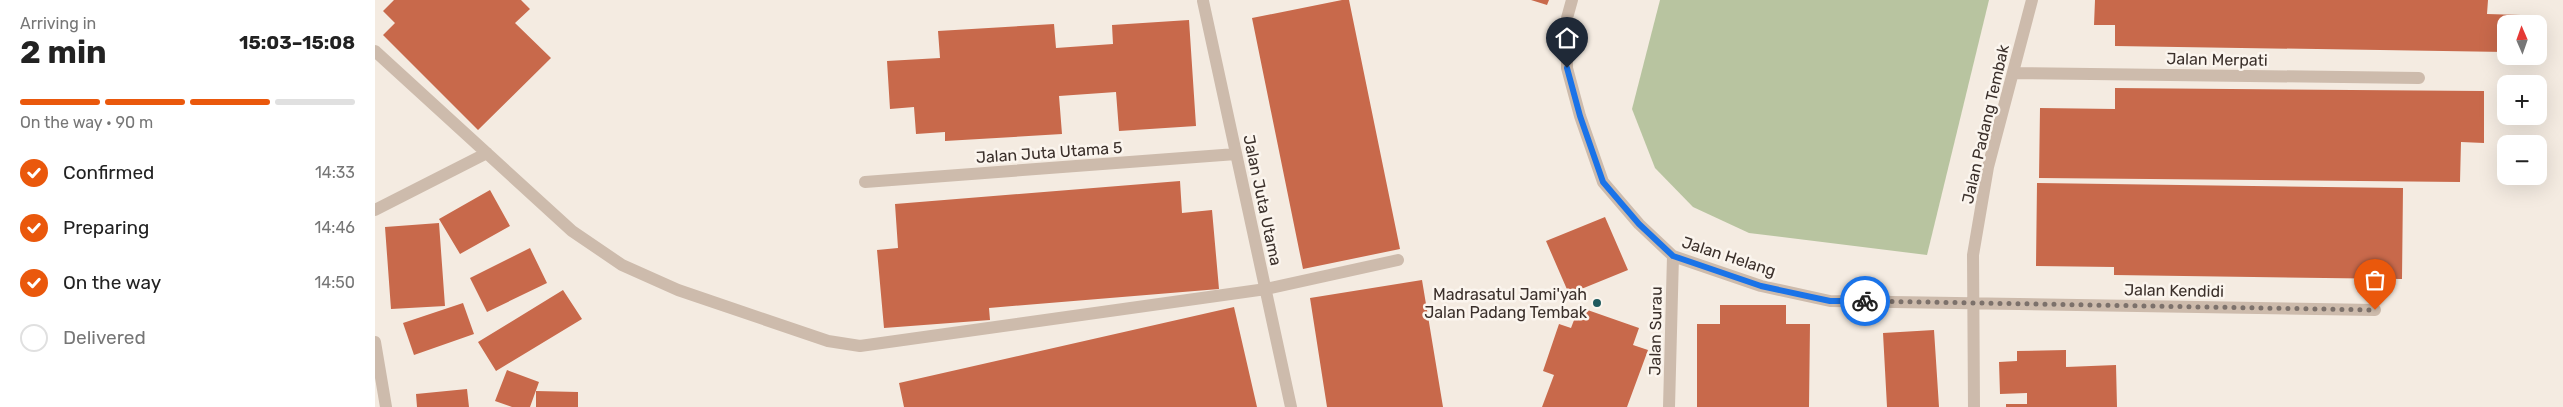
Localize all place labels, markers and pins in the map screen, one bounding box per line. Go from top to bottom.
pin [1546,17,1588,68]
pin [2354,259,2396,310]
place label: Madrasatul Jami'yah Jalan Padang Tembak [1424,285,1588,322]
marker: Madrasatul Jami'yah Jalan Padang Tembak [1591,297,1603,309]

